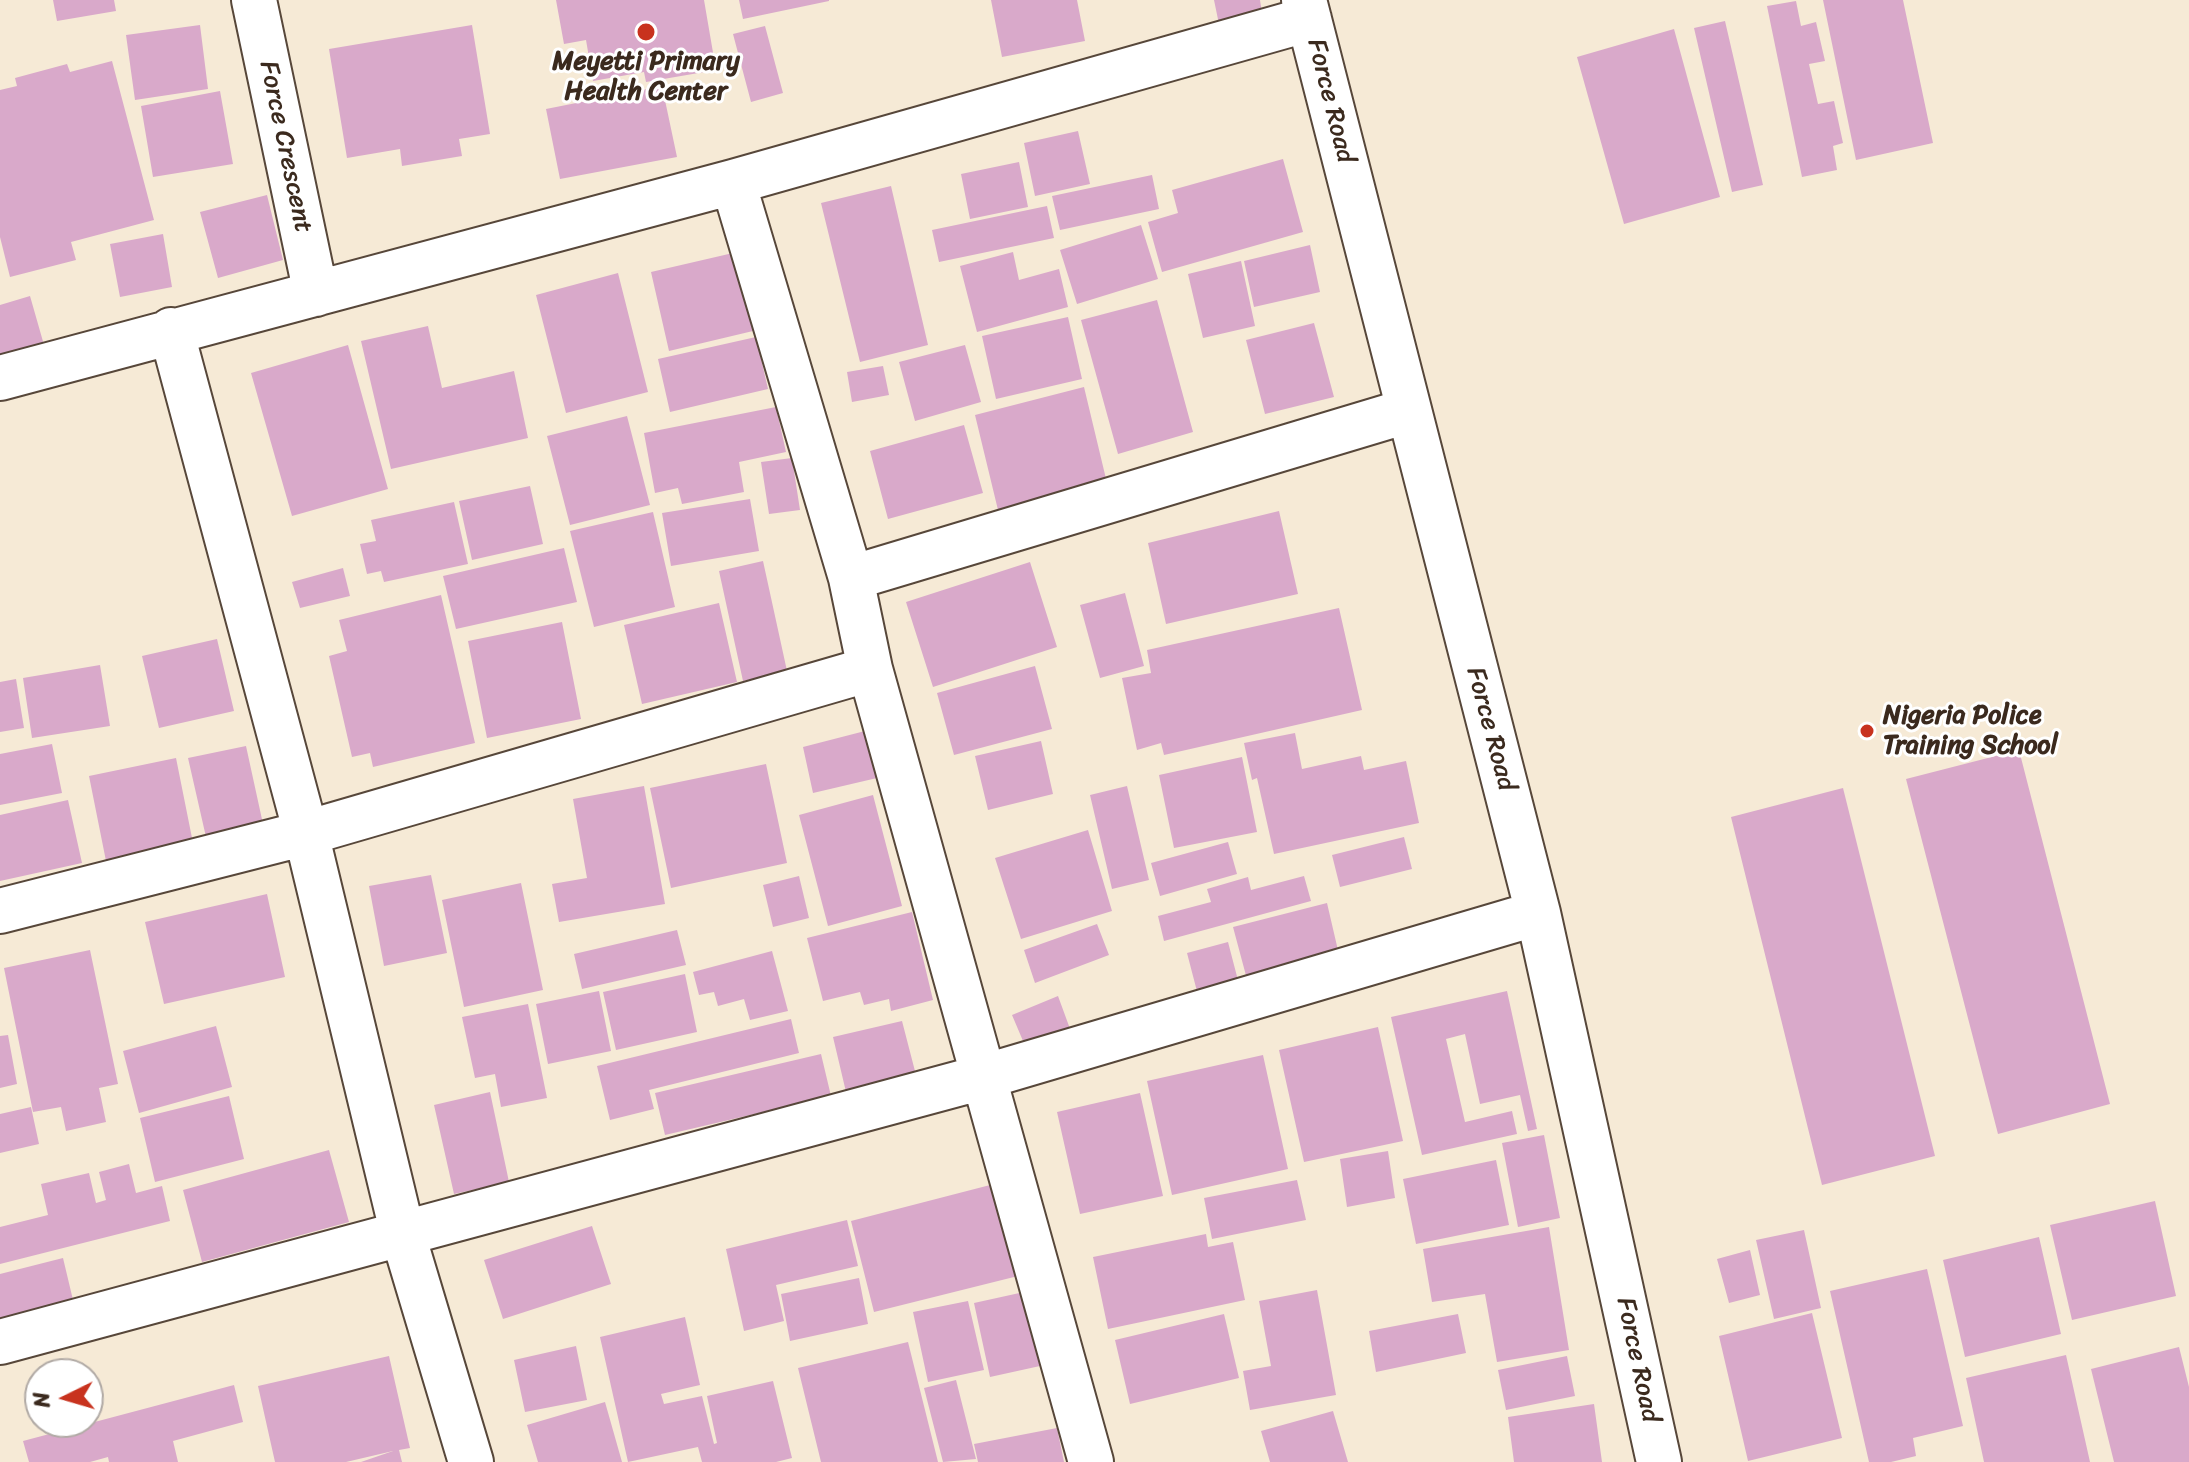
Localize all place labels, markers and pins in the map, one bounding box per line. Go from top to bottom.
marker: Meyetti Primary Health Center [635,21,657,43]
place label: Meyetti Primary Health Center [552,46,740,108]
place label: Nigeria Police Training School [1883,700,2058,762]
marker: Nigeria Police Training School [1858,722,1876,740]

